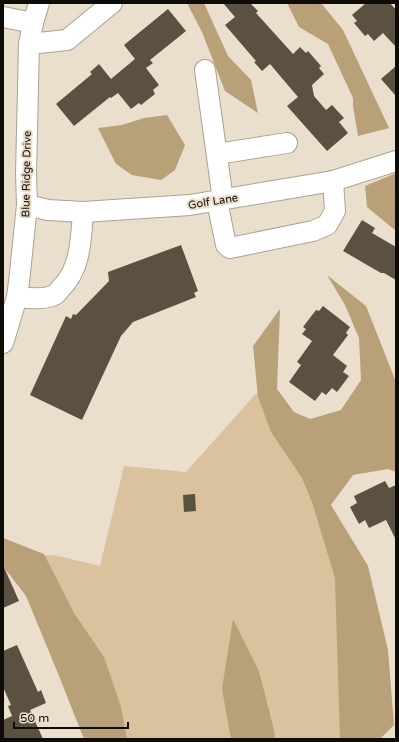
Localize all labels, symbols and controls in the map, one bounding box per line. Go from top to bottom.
street label: Blue Ridge Drive [19,131,34,217]
street label: Golf Lane [187,191,239,212]
scale bar [14,704,128,730]
text: 50 m [20,711,49,725]

